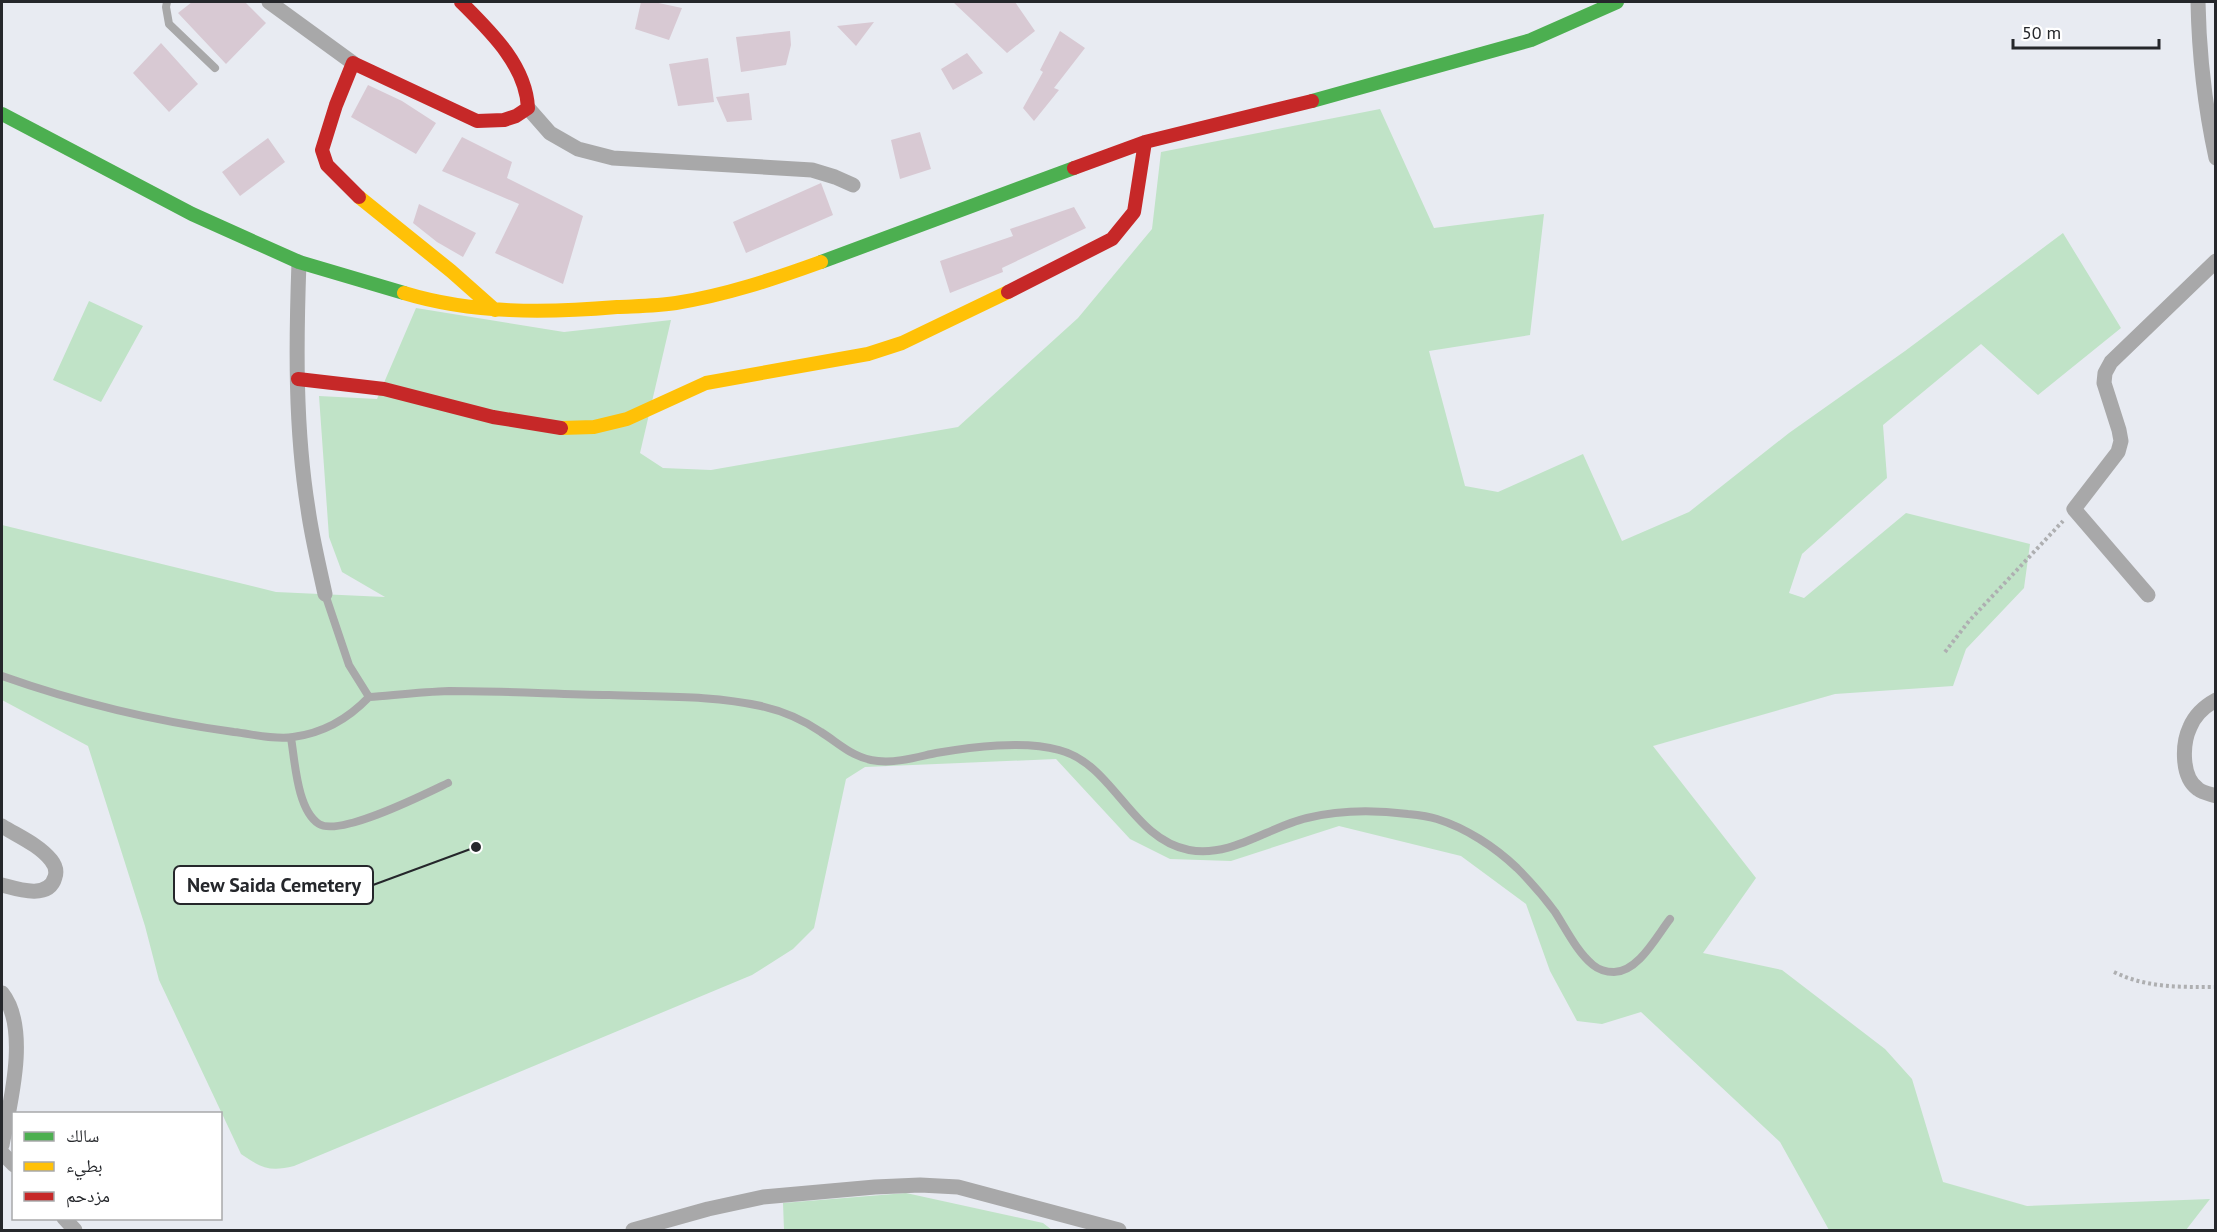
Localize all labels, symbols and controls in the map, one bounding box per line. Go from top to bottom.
scale bar [2013,12,2158,50]
text: 50 m [2022,21,2061,44]
callout: New Saida Cemetery [174,866,373,904]
text: New Saida Cemetery [187,872,361,898]
legend [12,1112,222,1220]
text: سالك [66,1124,99,1147]
text: بطيء [66,1154,103,1181]
text: مزدحم [66,1184,110,1208]

